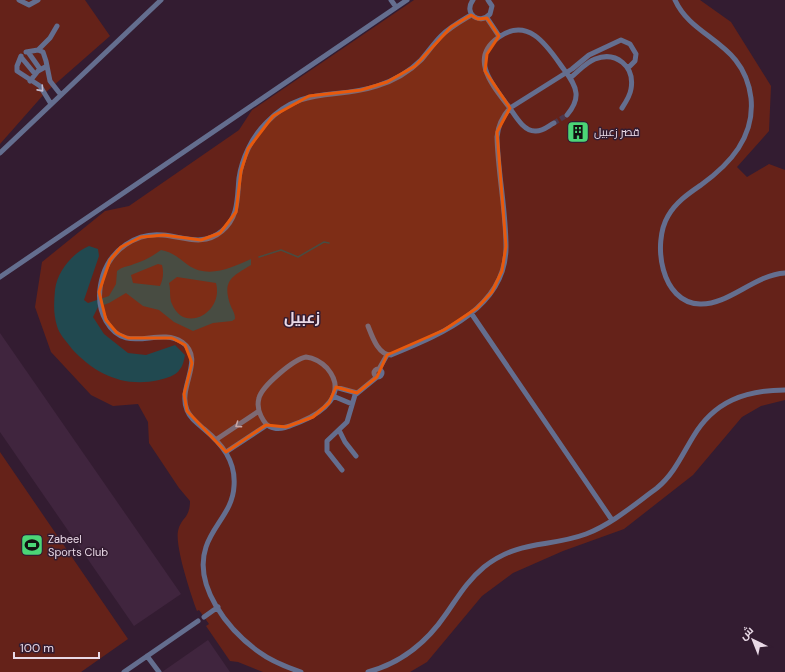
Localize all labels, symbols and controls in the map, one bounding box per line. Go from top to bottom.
one-way arrow [36,84,43,92]
building icon: قصر زعبيل [565,119,591,145]
place label: قصر زعبيل [594,125,639,139]
district label: زعبيل [284,308,320,328]
one-way arrow [235,420,242,428]
sports icon: Zabeel Sports Club [19,532,45,558]
place label: Zabeel Sports Club [48,532,108,559]
north arrow [733,620,773,660]
text: ش [736,623,756,643]
scale bar [14,634,99,660]
text: 100 m [20,640,54,656]

